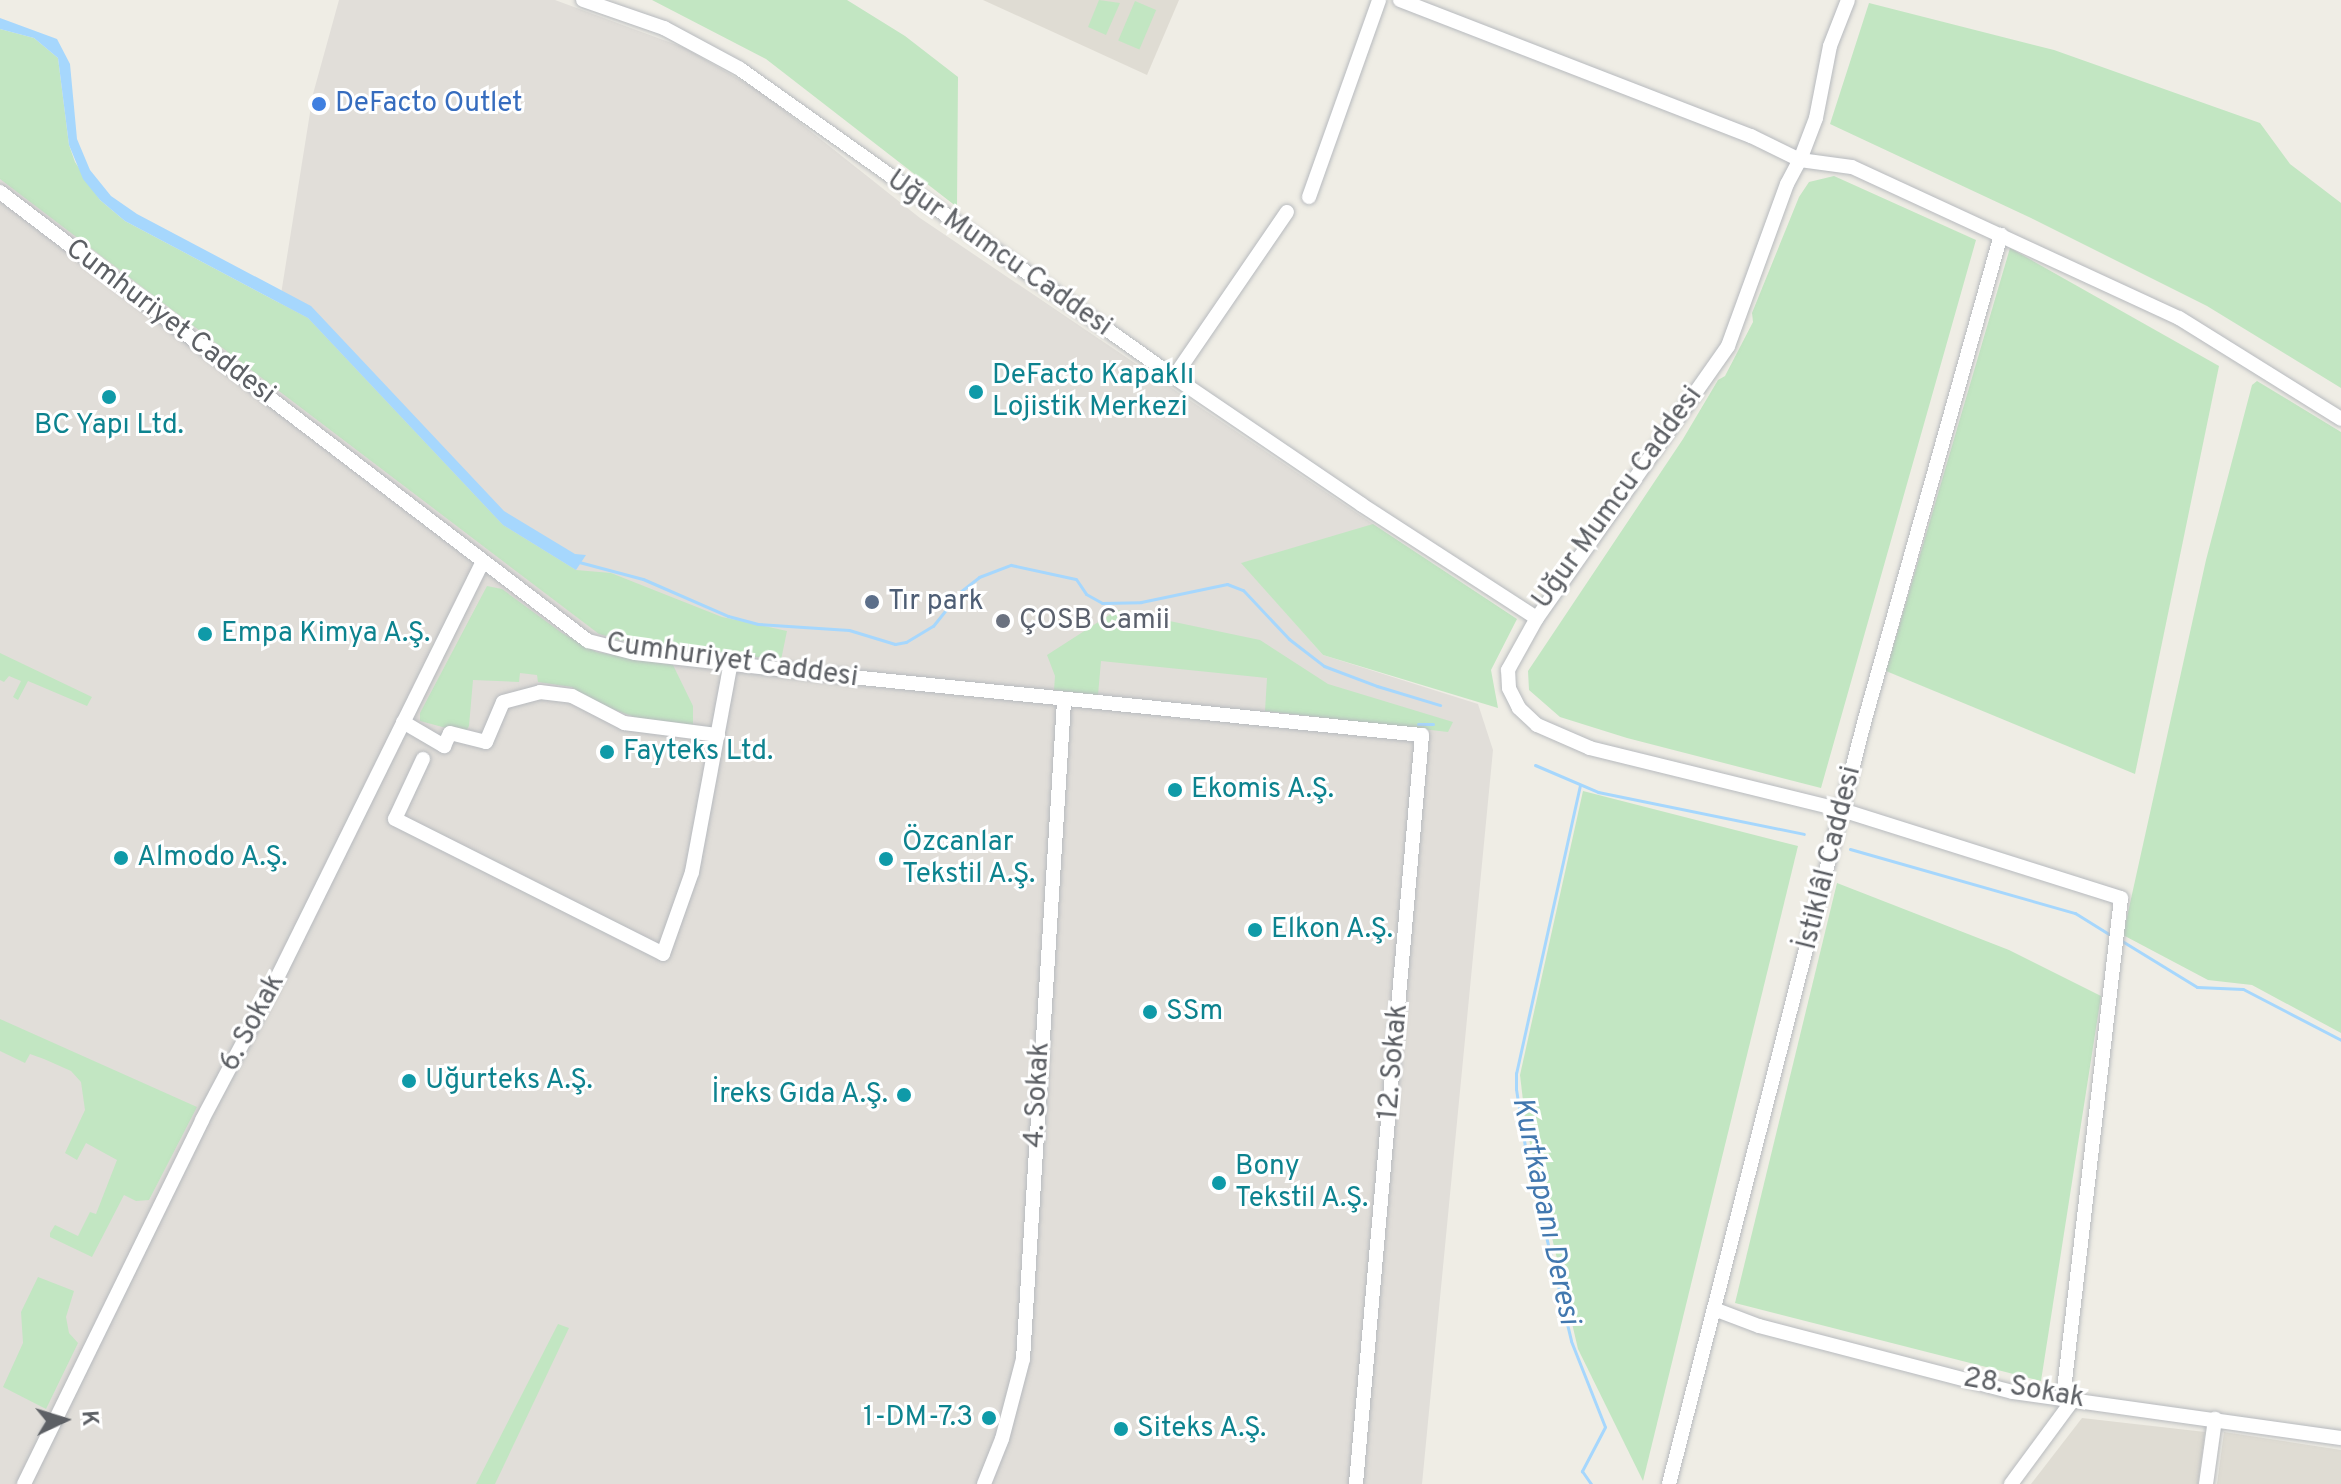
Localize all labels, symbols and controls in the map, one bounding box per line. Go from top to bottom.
place label: DeFacto Outlet [335,87,523,121]
marker: DeFacto Outlet [310,95,328,113]
street label: Uğur Mumcu Caddesi [880,164,1118,344]
street label: Cumhuriyet Caddesi [59,232,281,412]
place label: DeFacto Kapaklı Lojistik Merkezi [992,359,1194,425]
street label: Uğur Mumcu Caddesi [1526,380,1710,616]
marker: DeFacto Kapaklı Lojistik Merkezi [967,383,985,401]
marker: BC Yapı Ltd. [100,388,118,406]
place label: BC Yapı Ltd. [34,409,184,443]
place label: Tır park [888,585,984,619]
marker: Tır park [863,593,881,611]
place label: ÇOSB Camii [1019,604,1170,638]
marker: ÇOSB Camii [994,612,1012,630]
place label: Empa Kimya A.Ş. [221,617,431,651]
marker: Empa Kimya A.Ş. [196,625,214,643]
street label: Cumhuriyet Caddesi [604,627,860,695]
place label: Fayteks Ltd. [623,735,773,769]
marker: Fayteks Ltd. [598,743,616,761]
street label: İstiklâl Caddesi [1791,763,1869,953]
place label: Ekomis A.Ş. [1191,773,1335,807]
marker: Ekomis A.Ş. [1166,781,1184,799]
place label: Özcanlar Tekstil A.Ş. [902,826,1036,892]
place label: Almodo A.Ş. [137,841,289,875]
marker: Almodo A.Ş. [112,849,130,867]
marker: Özcanlar Tekstil A.Ş. [877,850,895,868]
place label: Elkon A.Ş. [1271,913,1394,947]
marker: Elkon A.Ş. [1246,921,1264,939]
street label: 6. Sokak [213,969,293,1077]
place label: SSm [1166,995,1223,1029]
marker: SSm [1141,1003,1159,1021]
street label: 12. Sokak [1372,1003,1416,1121]
street label: 4. Sokak [1018,1041,1058,1149]
place label: Uğurteks A.Ş. [425,1064,594,1098]
marker: Uğurteks A.Ş. [400,1072,418,1090]
place label: İreks Gıda A.Ş. [710,1078,888,1112]
marker: İreks Gıda A.Ş. [895,1086,913,1104]
water label: Kurtkapanı Deresi [1502,1094,1586,1328]
place label: Bony Tekstil A.Ş. [1235,1150,1369,1216]
marker: Bony Tekstil A.Ş. [1210,1174,1228,1192]
street label: 28. Sokak [1961,1362,2087,1416]
north arrow [24,1380,104,1460]
place label: 1-DM-7.3 [863,1401,973,1435]
marker: 1-DM-7.3 [980,1409,998,1427]
text: K [74,1410,102,1427]
place label: Siteks A.Ş. [1137,1412,1268,1446]
marker: Siteks A.Ş. [1112,1420,1130,1438]

